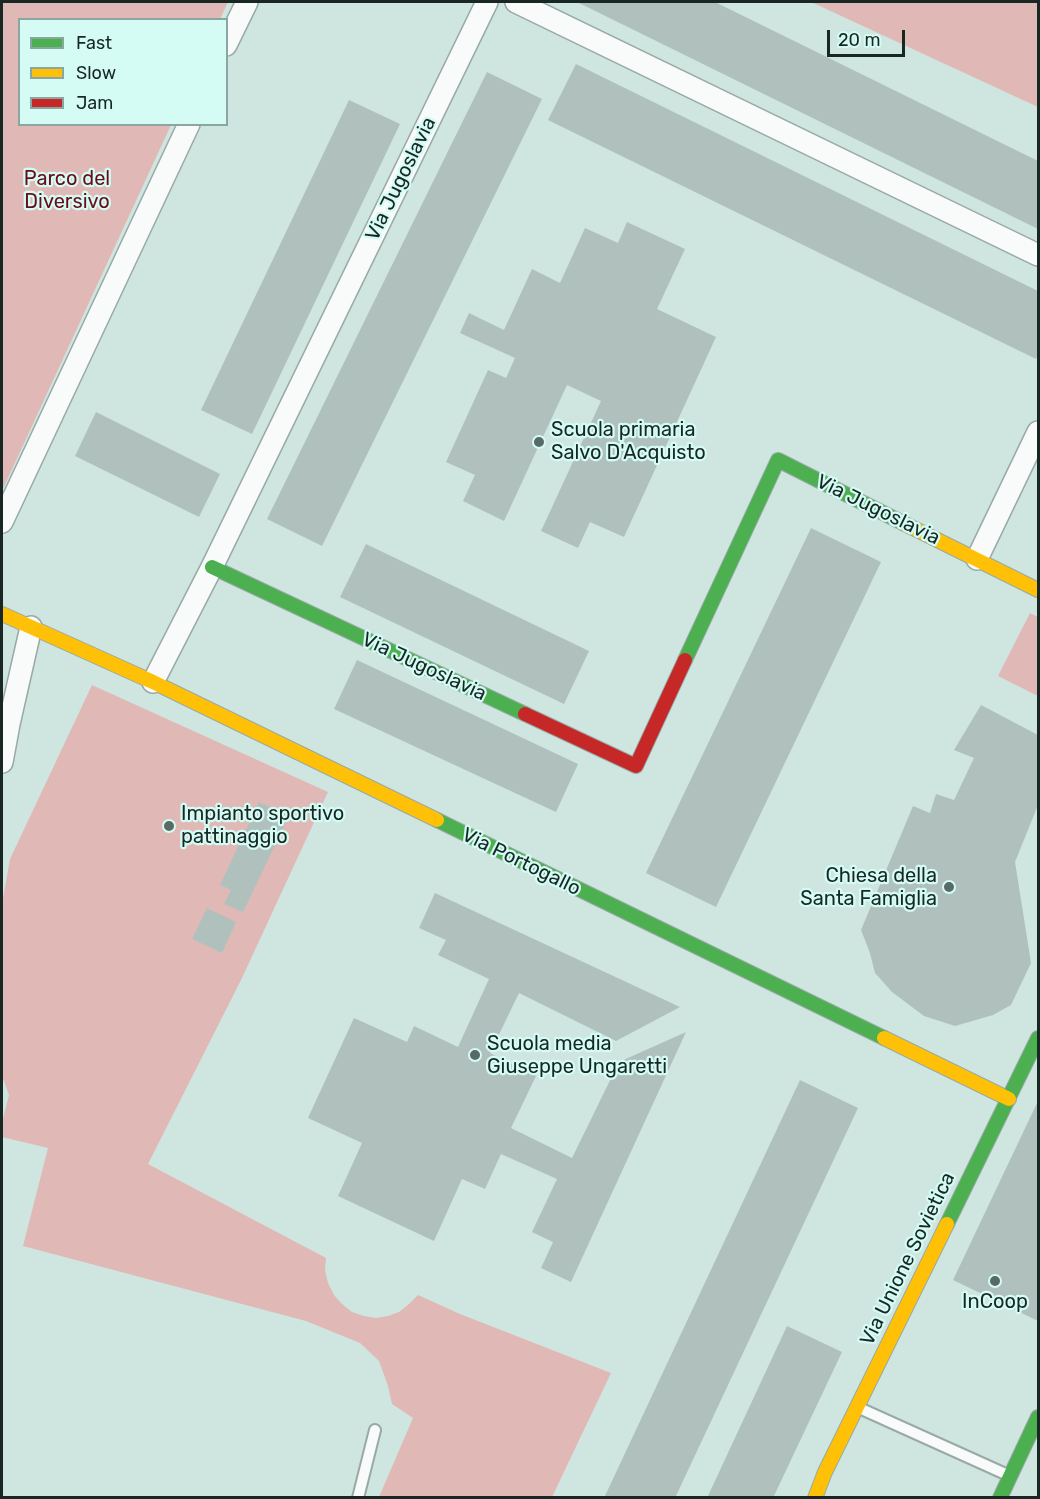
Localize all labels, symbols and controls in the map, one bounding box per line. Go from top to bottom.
legend [18,18,228,126]
scale bar [830,18,908,56]
text: 20 m [838,29,880,51]
text: Fast [76,32,112,54]
text: Slow [76,62,116,84]
text: Jam [76,92,113,114]
street label: Via Jugoslavia [361,113,441,245]
park label: Parco del Diversivo [24,167,110,214]
place label: Scuola primaria Salvo D'Acquisto [551,418,706,465]
marker: Scuola primaria Salvo D'Acquisto [532,435,546,449]
street label: Via Jugoslavia [812,470,944,550]
street label: Via Jugoslavia [358,628,490,706]
place label: Impianto sportivo pattinaggio [181,802,344,849]
marker: Impianto sportivo pattinaggio [162,819,176,833]
street label: Via Portogallo [458,823,584,901]
place label: Chiesa della Santa Famiglia [800,864,937,911]
marker: Chiesa della Santa Famiglia [942,880,956,894]
place label: Scuola media Giuseppe Ungaretti [487,1032,667,1079]
marker: Scuola media Giuseppe Ungaretti [468,1048,482,1062]
street label: Via Unione Sovietica [856,1168,960,1350]
marker: InCoop [988,1274,1002,1288]
place label: InCoop [962,1290,1028,1314]

